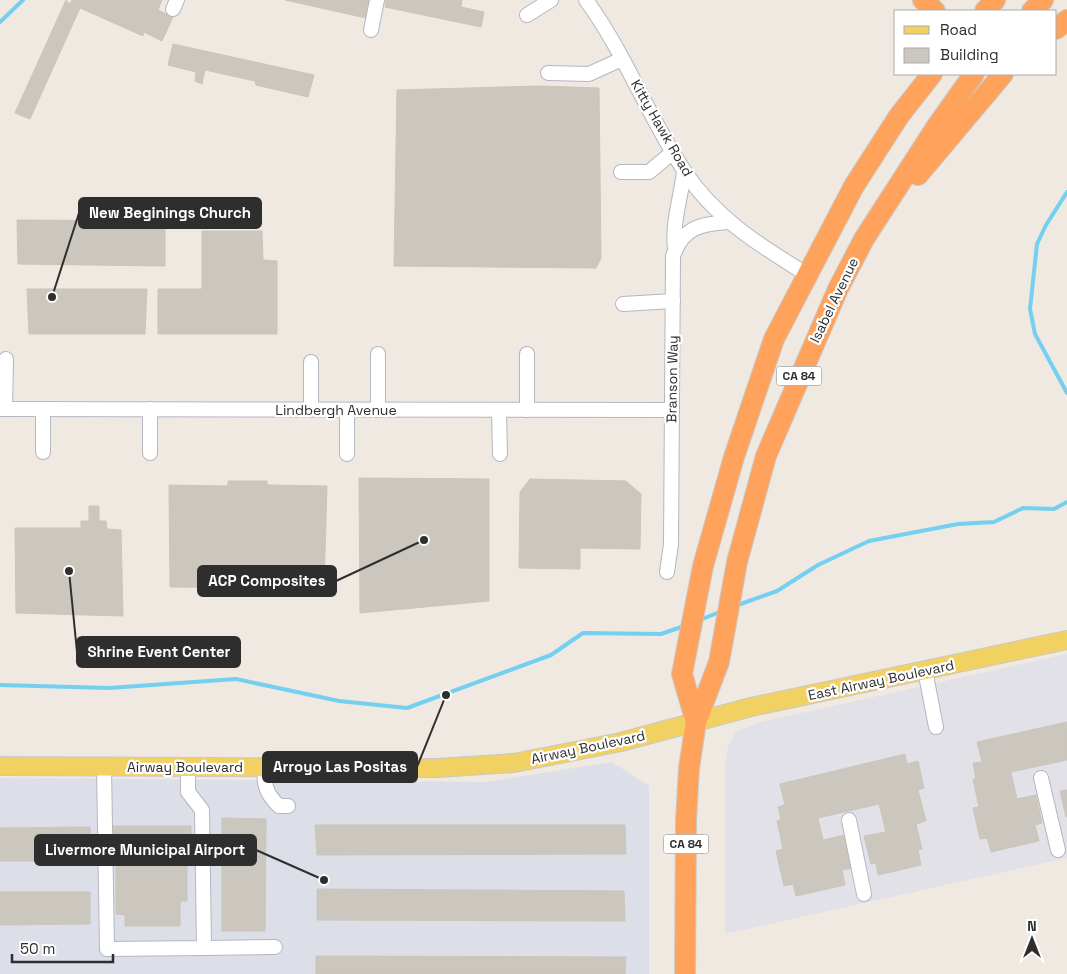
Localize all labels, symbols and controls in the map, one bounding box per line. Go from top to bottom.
legend [894,10,1057,75]
text: Road [940,20,977,39]
text: Building [940,45,999,64]
street label: Kitty Hawk Road [627,76,697,180]
callout: New Beginings Church [79,198,261,228]
text: New Beginings Church [89,203,251,222]
street label: Isabel Avenue [806,255,862,345]
street label: Branson Way [662,335,682,423]
road number: CA 84 [776,366,822,386]
street label: Lindbergh Avenue [275,401,397,419]
callout: ACP Composites [198,566,336,596]
text: ACP Composites [208,571,326,590]
callout: Shrine Event Center [77,637,240,667]
text: Shrine Event Center [87,642,231,661]
street label: East Airway Boulevard [806,656,956,704]
street label: Airway Boulevard [529,726,647,768]
callout: Arroyo Las Positas [263,752,417,782]
text: Arroyo Las Positas [273,757,407,776]
street label: Airway Boulevard [127,758,243,776]
road number: CA 84 [664,834,708,854]
callout: Livermore Municipal Airport [35,835,256,865]
text: Livermore Municipal Airport [45,840,245,859]
north arrow [1007,914,1057,964]
text: N [1027,917,1037,935]
scale bar [12,932,114,964]
text: 50 m [20,939,55,958]

